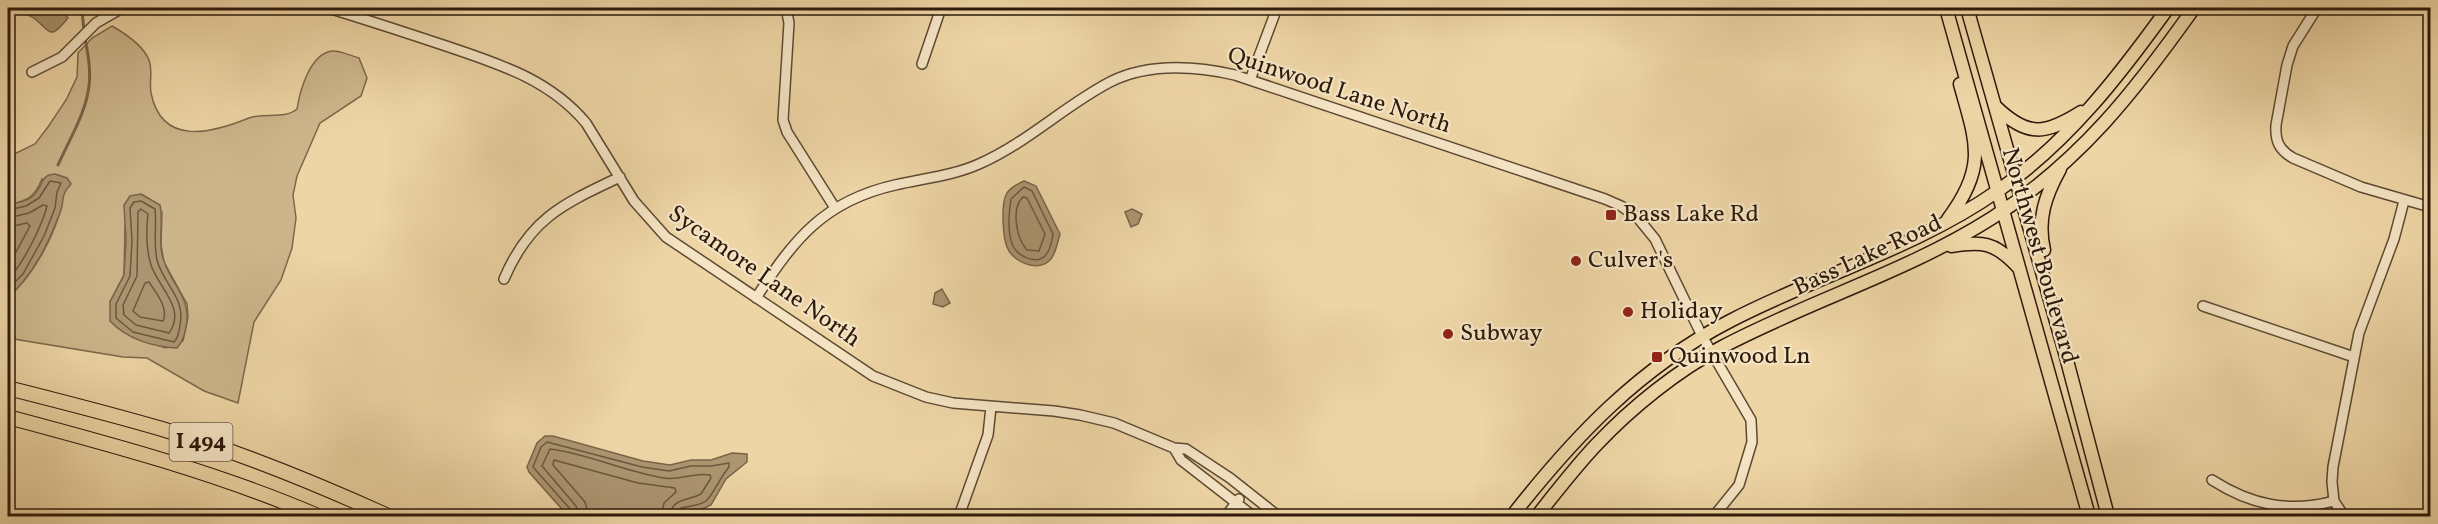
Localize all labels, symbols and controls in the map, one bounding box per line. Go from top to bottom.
street label: Quinwood Lane North [1223,39,1455,143]
street label: Northwest Boulevard [1992,144,2086,368]
street label: Sycamore Lane North [661,198,867,356]
place label: Bass Lake Rd [1623,198,1759,232]
street label: Bass Lake Road [1788,207,1948,305]
marker: Bass Lake Rd [1604,208,1618,222]
place label: Culver's [1588,244,1673,278]
marker: Culver's [1569,254,1583,268]
place label: Holiday [1640,295,1723,329]
marker: Holiday [1621,305,1635,319]
place label: Subway [1460,317,1542,351]
marker: Subway [1441,327,1455,341]
place label: Quinwood Ln [1669,340,1811,374]
marker: Quinwood Ln [1650,350,1664,364]
road number: I 494 [170,423,232,461]

